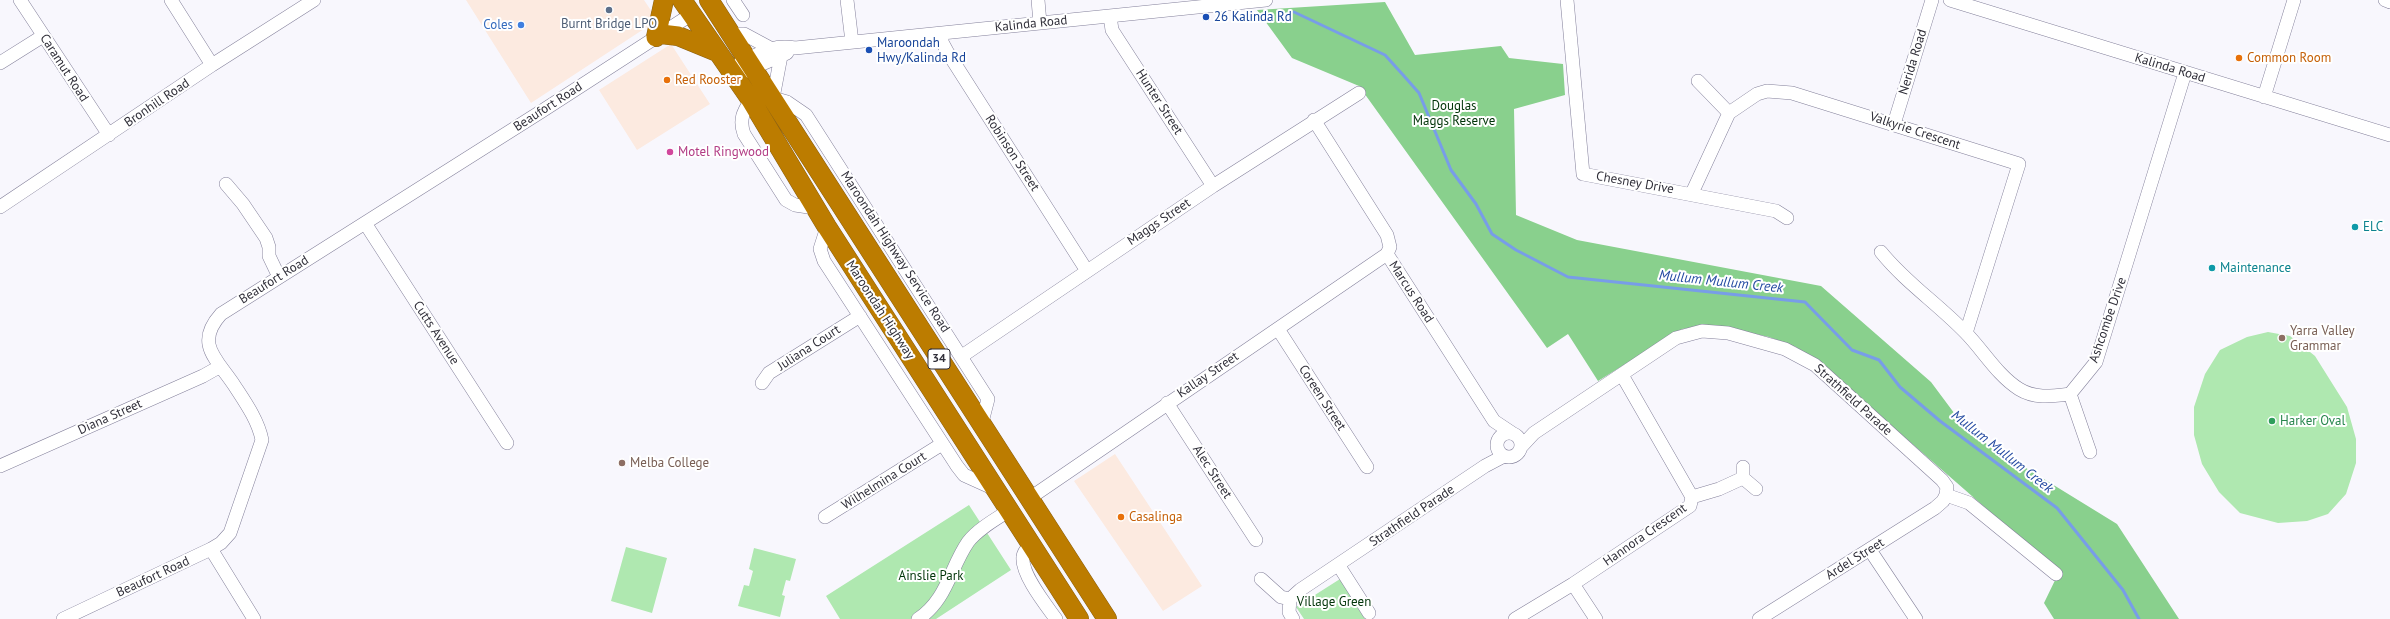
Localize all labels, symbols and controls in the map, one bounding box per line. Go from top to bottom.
marker: Burnt Bridge LPO [604,5,614,15]
place label: 26 Kalinda Rd [1214,9,1292,25]
street label: Kalinda Road [994,12,1068,36]
marker: 26 Kalinda Rd [1201,12,1211,22]
place label: Burnt Bridge LPO [561,16,657,32]
place label: Coles [483,17,513,33]
marker: Coles [516,20,526,30]
street label: Nerida Road [1896,27,1930,97]
street label: Caramut Road [36,31,92,105]
place label: Maroondah Hwy/Kalinda Rd [877,35,966,66]
marker: Maroondah Hwy/Kalinda Rd [864,45,874,55]
street label: Kalinda Road [2133,50,2207,86]
place label: Common Room [2247,50,2331,66]
marker: Common Room [2234,53,2244,63]
street label: Hunter Street [1132,66,1186,138]
place label: Red Rooster [675,72,741,88]
street label: Bronhill Road [121,75,193,131]
marker: Red Rooster [662,75,672,85]
street label: Beaufort Road [511,79,585,135]
park label: Douglas Maggs Reserve [1413,98,1495,129]
street label: Valkyrie Crescent [1868,109,1962,153]
street label: Robinson Street [982,112,1042,194]
place label: Motel Ringwood [678,144,769,160]
marker: Motel Ringwood [665,147,675,157]
street label: Chesney Drive [1595,168,1675,198]
street label: Maroondah Highway Service Road [837,169,953,335]
street label: Maggs Street [1124,195,1194,249]
place label: ELC [2363,219,2383,235]
marker: ELC [2350,222,2360,232]
street label: Beaufort Road [236,252,312,308]
street label: Maroondah Highway [842,258,918,362]
street label: Marcus Road [1385,258,1437,326]
place label: Maintenance [2220,260,2291,276]
marker: Maintenance [2207,263,2217,273]
water label: Mullum Mullum Creek [1658,267,1784,297]
street label: Ashcombe Drive [2086,275,2130,365]
street label: Cutts Avenue [410,298,462,368]
street label: Juliana Court [775,322,843,374]
place label: Yarra Valley Grammar [2290,323,2355,354]
marker: Yarra Valley Grammar [2277,333,2287,343]
road number: 34 [928,349,950,369]
street label: Kallay Street [1174,349,1242,401]
street label: Strathfield Parade [1811,361,1895,439]
street label: Coreen Street [1295,362,1349,434]
street label: Diana Street [75,396,145,438]
water label: Mullum Mullum Creek [1948,407,2056,497]
place label: Harker Oval [2280,413,2345,429]
marker: Harker Oval [2267,416,2277,426]
street label: Alec Street [1189,442,1235,502]
street label: Wilhelmina Court [839,449,929,513]
place label: Melba College [630,455,709,471]
marker: Melba College [617,458,627,468]
street label: Strathfield Parade [1366,482,1458,550]
street label: Hannora Crescent [1600,500,1690,570]
place label: Casalinga [1129,509,1182,525]
marker: Casalinga [1116,512,1126,522]
street label: Ardel Street [1823,535,1887,583]
street label: Beaufort Road [114,553,192,601]
park label: Ainslie Park [899,568,963,584]
park label: Village Green [1297,594,1371,610]

